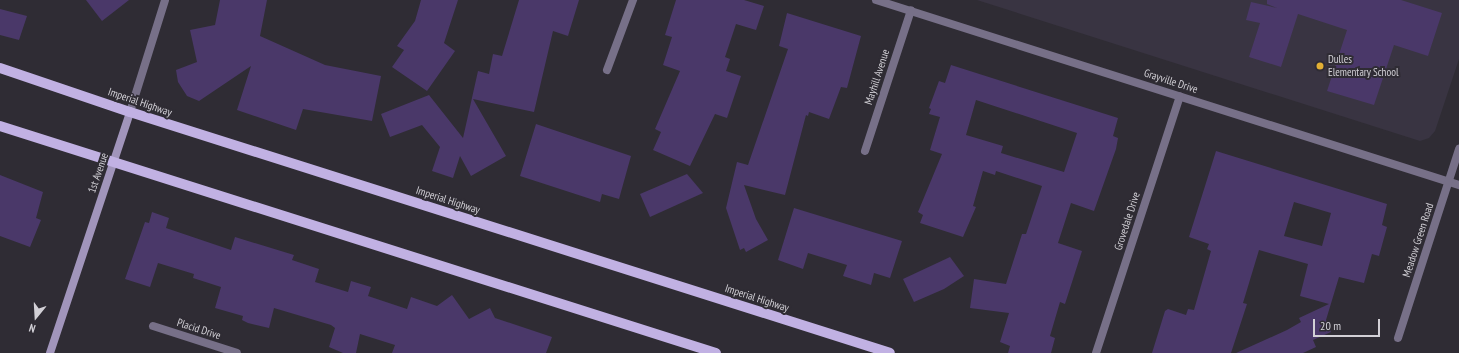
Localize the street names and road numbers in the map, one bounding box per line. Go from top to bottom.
street label: Mayhill Avenue [862,47,892,107]
street label: Grayville Drive [1142,66,1200,96]
street label: Imperial Highway [106,85,174,119]
street label: 1st Avenue [85,151,111,195]
street label: Imperial Highway [414,183,482,217]
street label: Grovedale Drive [1111,190,1143,252]
street label: Meadow Green Road [1400,201,1436,279]
street label: Imperial Highway [723,281,791,315]
street label: Placid Drive [175,316,223,342]

